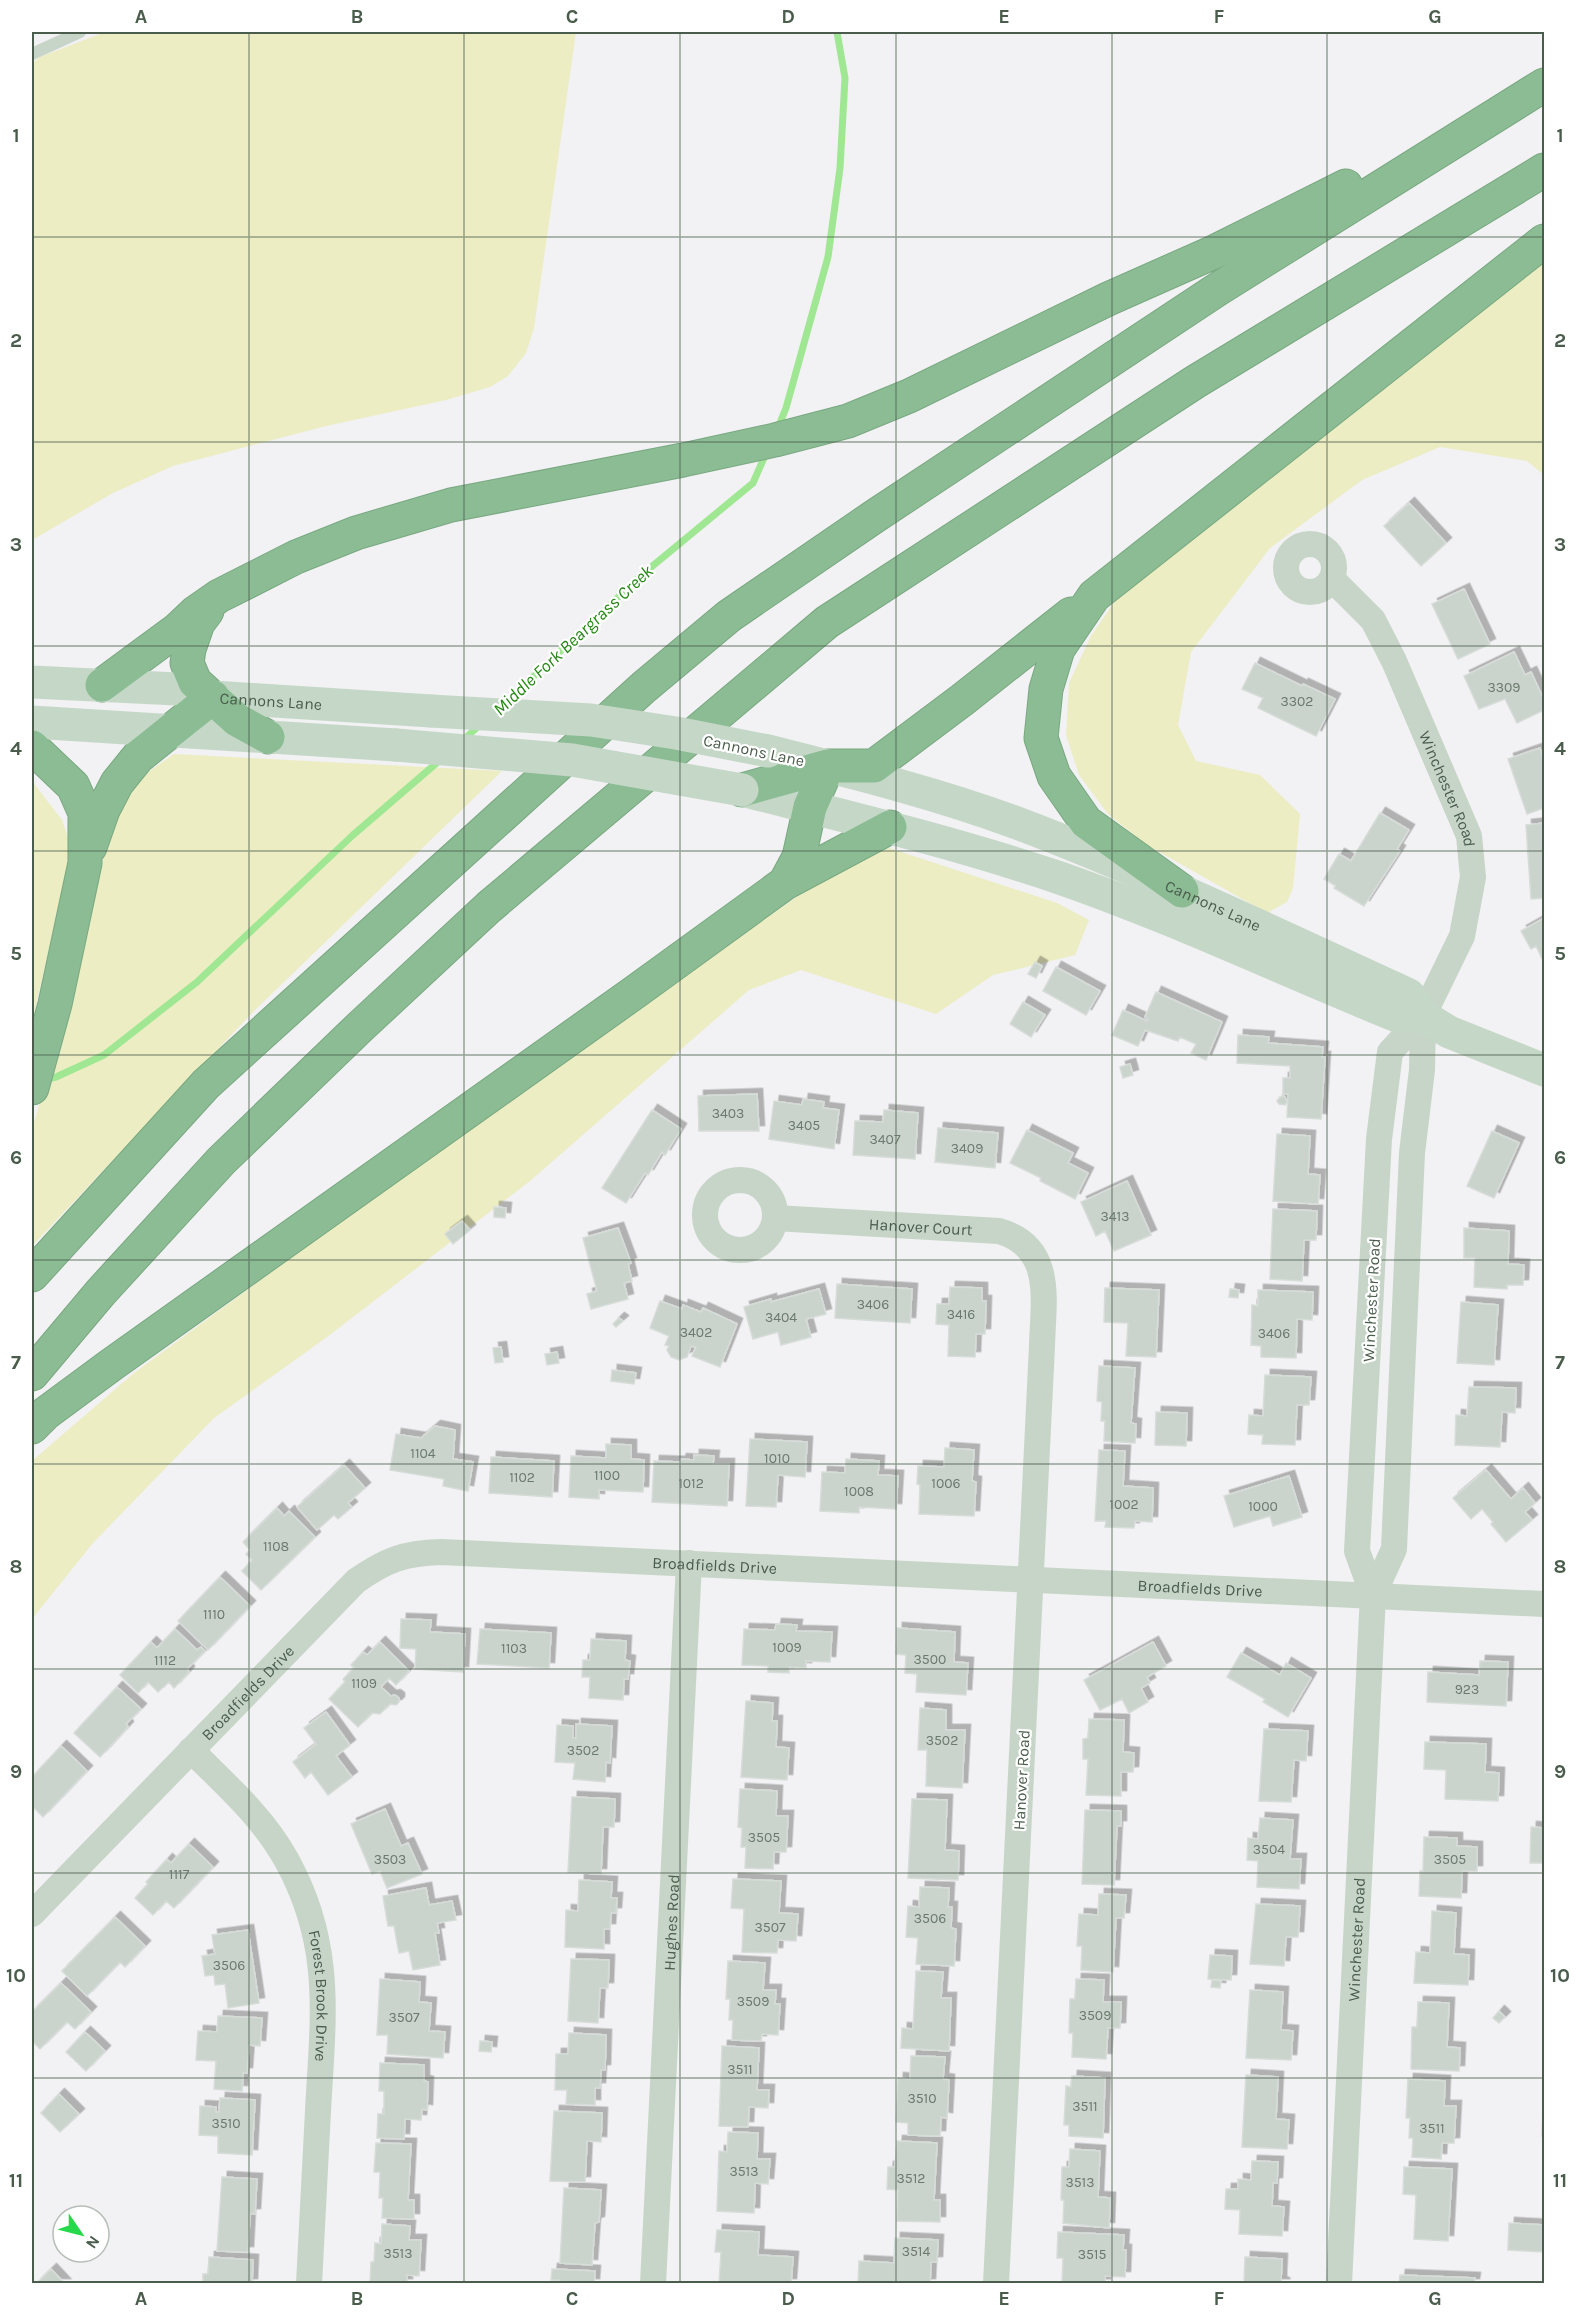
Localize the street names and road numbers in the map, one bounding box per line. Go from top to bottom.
street label: Cannons Lane [219,688,323,714]
street label: Winchester Road [1415,728,1479,847]
street label: Cannons Lane [702,731,806,770]
street label: Cannons Lane [1162,876,1264,935]
street label: Hanover Court [868,1214,973,1239]
street label: Winchester Road [1359,1238,1384,1362]
street label: Broadfields Drive [652,1553,777,1578]
street label: Broadfields Drive [1137,1576,1263,1601]
street label: Broadfields Drive [197,1641,298,1744]
street label: Hanover Road [1009,1729,1034,1831]
street label: Hughes Road [660,1874,683,1971]
street label: Winchester Road [1344,1877,1369,2002]
street label: Forest Brook Drive [304,1928,332,2062]

